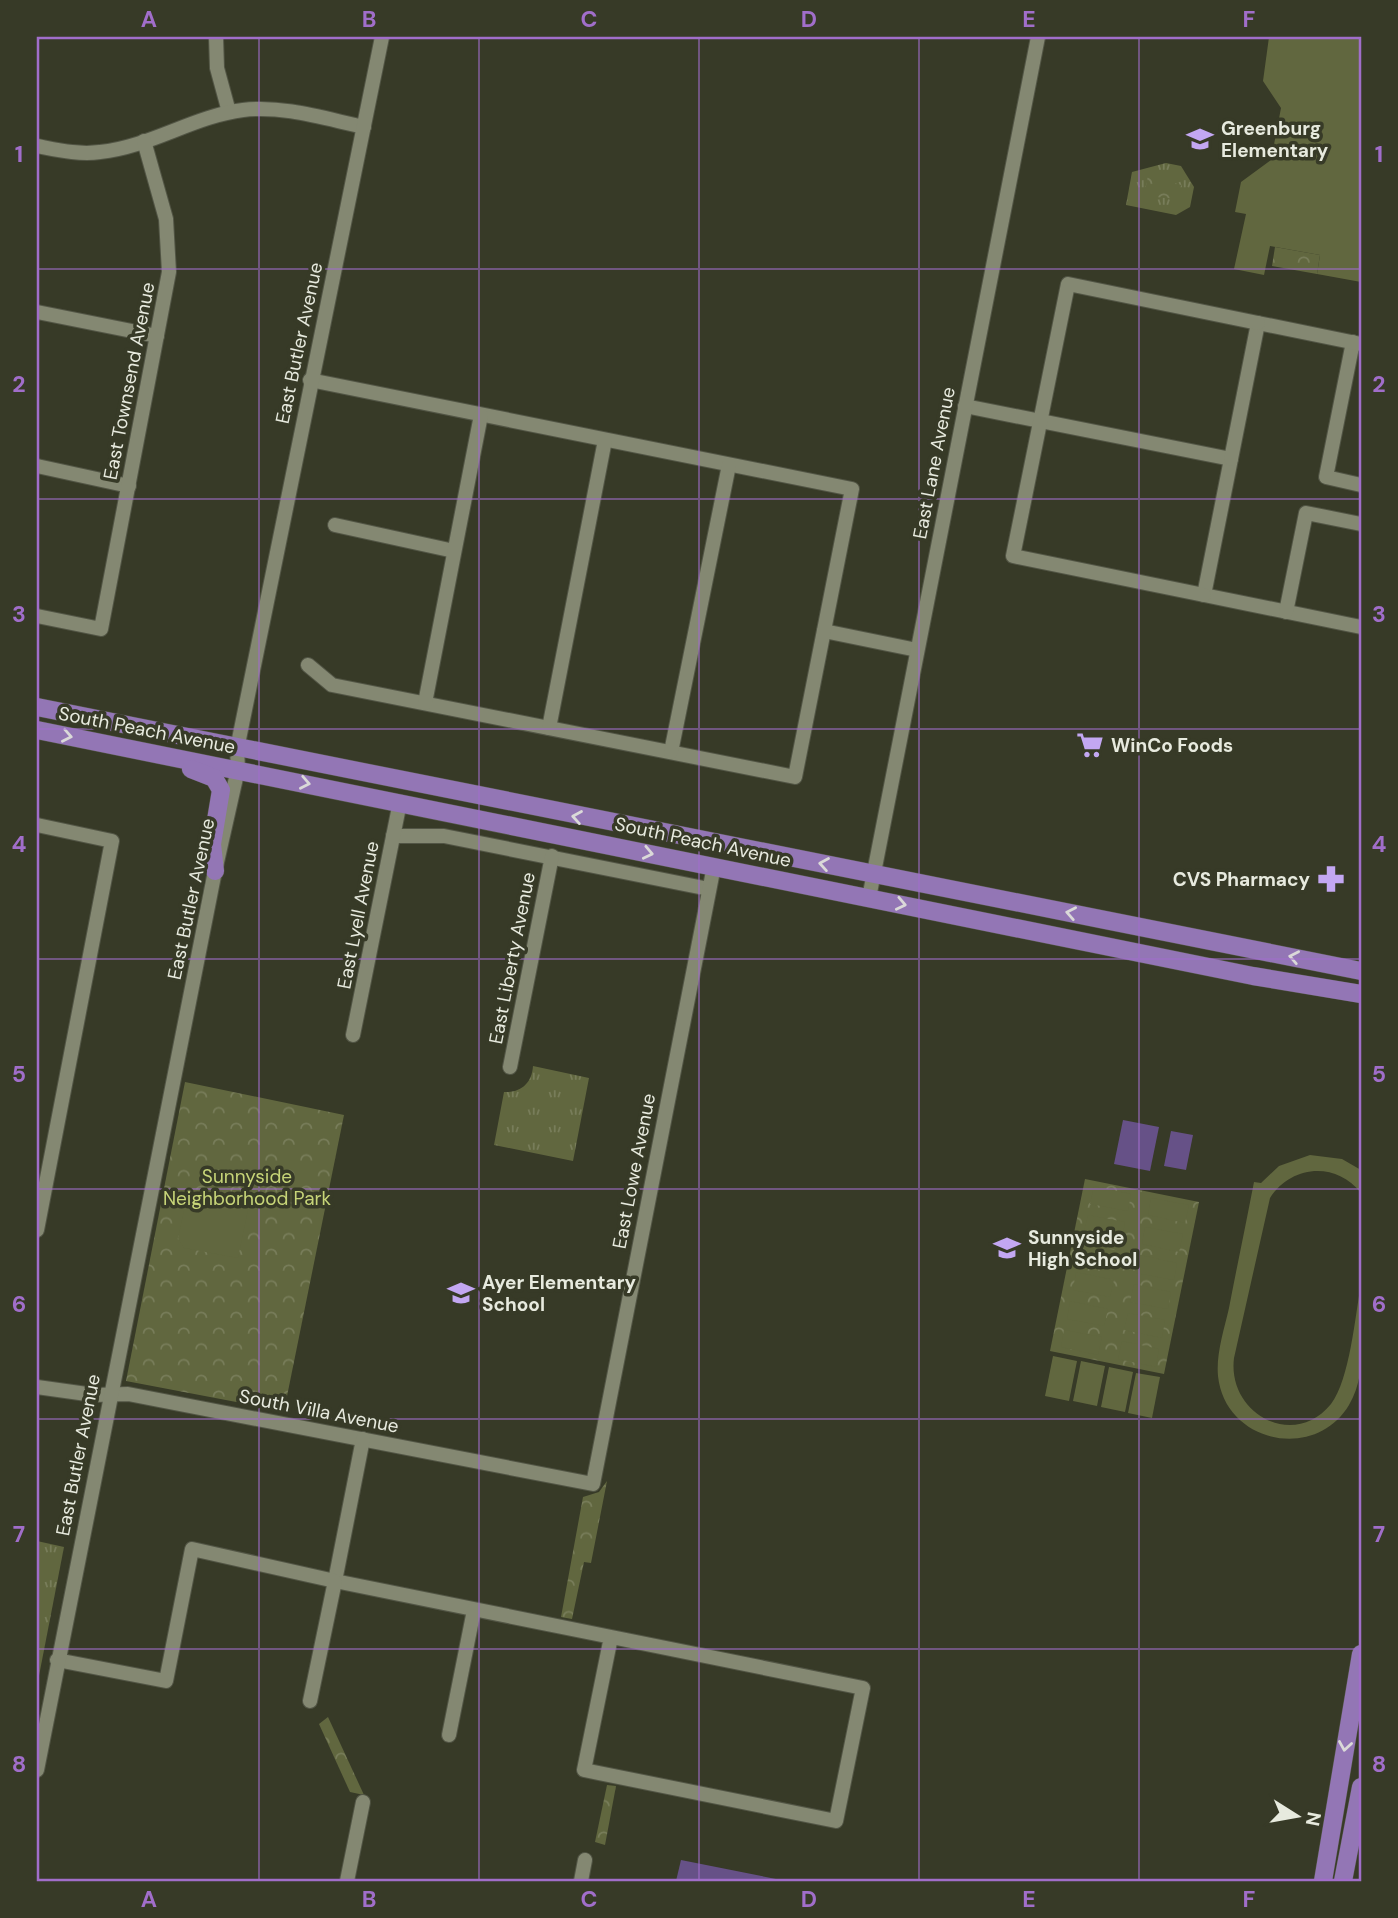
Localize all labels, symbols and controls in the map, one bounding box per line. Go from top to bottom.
text: A [141,4,157,34]
text: B [362,4,376,34]
text: C [581,4,597,34]
text: D [801,4,817,34]
text: E [1022,4,1036,34]
text: F [1243,4,1256,34]
place label: Greenburg Elementary [1221,116,1329,163]
school or university icon: Greenburg Elementary [1185,124,1215,154]
text: 1 [15,139,23,169]
text: 1 [1375,139,1383,169]
street label: East Butler Avenue [270,260,328,426]
street label: East Townsend Avenue [98,280,160,482]
text: 2 [12,369,26,399]
text: 2 [1372,369,1386,399]
street label: East Lane Avenue [907,385,961,541]
text: 3 [12,599,26,629]
text: 3 [1372,599,1386,629]
street label: South Peach Avenue [56,701,238,759]
one-way arrow [61,727,73,742]
supermarket icon: WinCo Foods [1075,730,1105,760]
place label: WinCo Foods [1111,733,1233,758]
one-way arrow [299,775,311,790]
one-way arrow [571,810,582,825]
street label: South Peach Avenue [613,811,793,873]
street label: East Butler Avenue [162,816,220,982]
text: 4 [12,829,27,859]
text: 4 [1372,829,1387,859]
street label: East Lyell Avenue [331,839,385,991]
one-way arrow [642,844,654,859]
one-way arrow [818,857,830,872]
pharmacy icon: CVS Pharmacy [1316,864,1346,894]
place label: CVS Pharmacy [1173,867,1311,892]
street label: East Liberty Avenue [483,870,541,1046]
one-way arrow [895,896,907,911]
one-way arrow [1065,906,1077,921]
one-way arrow [1288,951,1300,966]
text: 5 [12,1059,26,1089]
text: 5 [1372,1059,1386,1089]
street label: East Lowe Avenue [607,1091,661,1251]
park label: Sunnyside Neighborhood Park [163,1164,331,1211]
place label: Sunnyside High School [1028,1225,1137,1272]
school or university icon: Sunnyside High School [992,1233,1022,1263]
place label: Ayer Elementary School [482,1270,636,1317]
school or university icon: Ayer Elementary School [446,1278,476,1308]
text: 6 [12,1289,26,1319]
text: 6 [1372,1289,1386,1319]
street label: East Butler Avenue [50,1372,106,1538]
street label: South Villa Avenue [237,1383,401,1439]
text: 7 [13,1519,25,1549]
text: 7 [1373,1519,1385,1549]
one-way arrow [1338,1740,1353,1752]
text: 8 [12,1749,26,1779]
text: 8 [1372,1749,1386,1779]
north arrow [1262,1782,1332,1852]
text: N [1300,1810,1327,1828]
text: A [141,1884,157,1914]
text: B [362,1884,376,1914]
text: C [581,1884,597,1914]
text: D [801,1884,817,1914]
text: E [1022,1884,1036,1914]
text: F [1243,1884,1256,1914]

